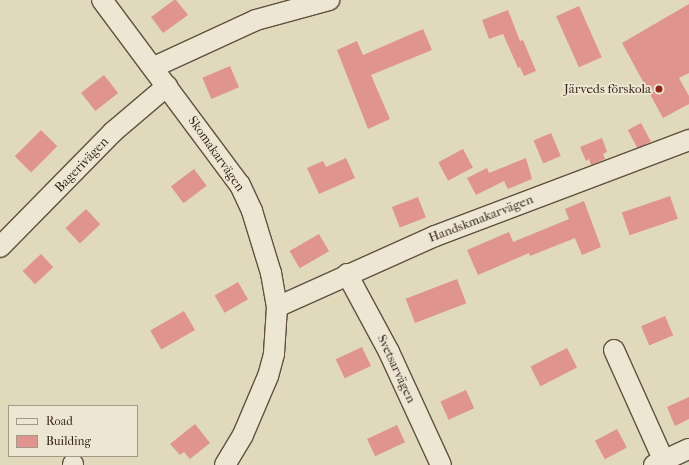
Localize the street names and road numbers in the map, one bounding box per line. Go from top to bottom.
street label: Skomakarvägen [184,113,248,195]
street label: Bagerivägen [52,134,112,196]
street label: Handskmakarvägen [427,192,535,246]
street label: Svetsarvägen [373,332,419,406]

